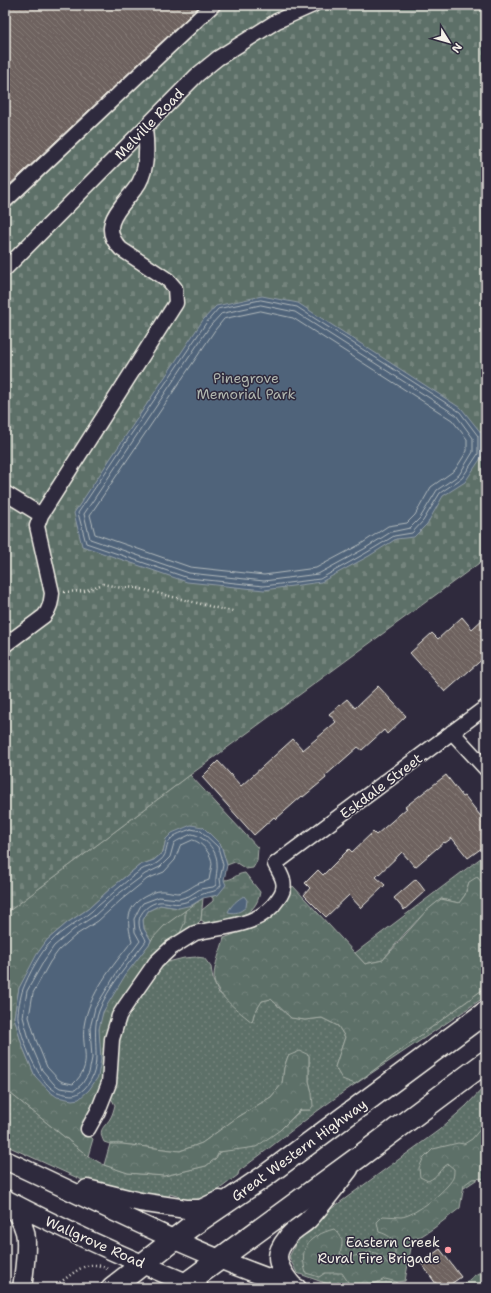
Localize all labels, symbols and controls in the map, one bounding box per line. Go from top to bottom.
north arrow [429,22,469,62]
text: N [448,40,465,56]
street label: Melville Road [110,84,188,164]
park label: Pinegrove Memorial Park [196,369,296,403]
street label: Eskdale Street [336,749,426,823]
street label: Great Western Highway [228,1095,370,1205]
street label: Wallgrove Road [42,1212,148,1272]
place label: Eastern Creek Rural Fire Brigade [317,1233,440,1267]
marker: Eastern Creek Rural Fire Brigade [443,1245,453,1255]

